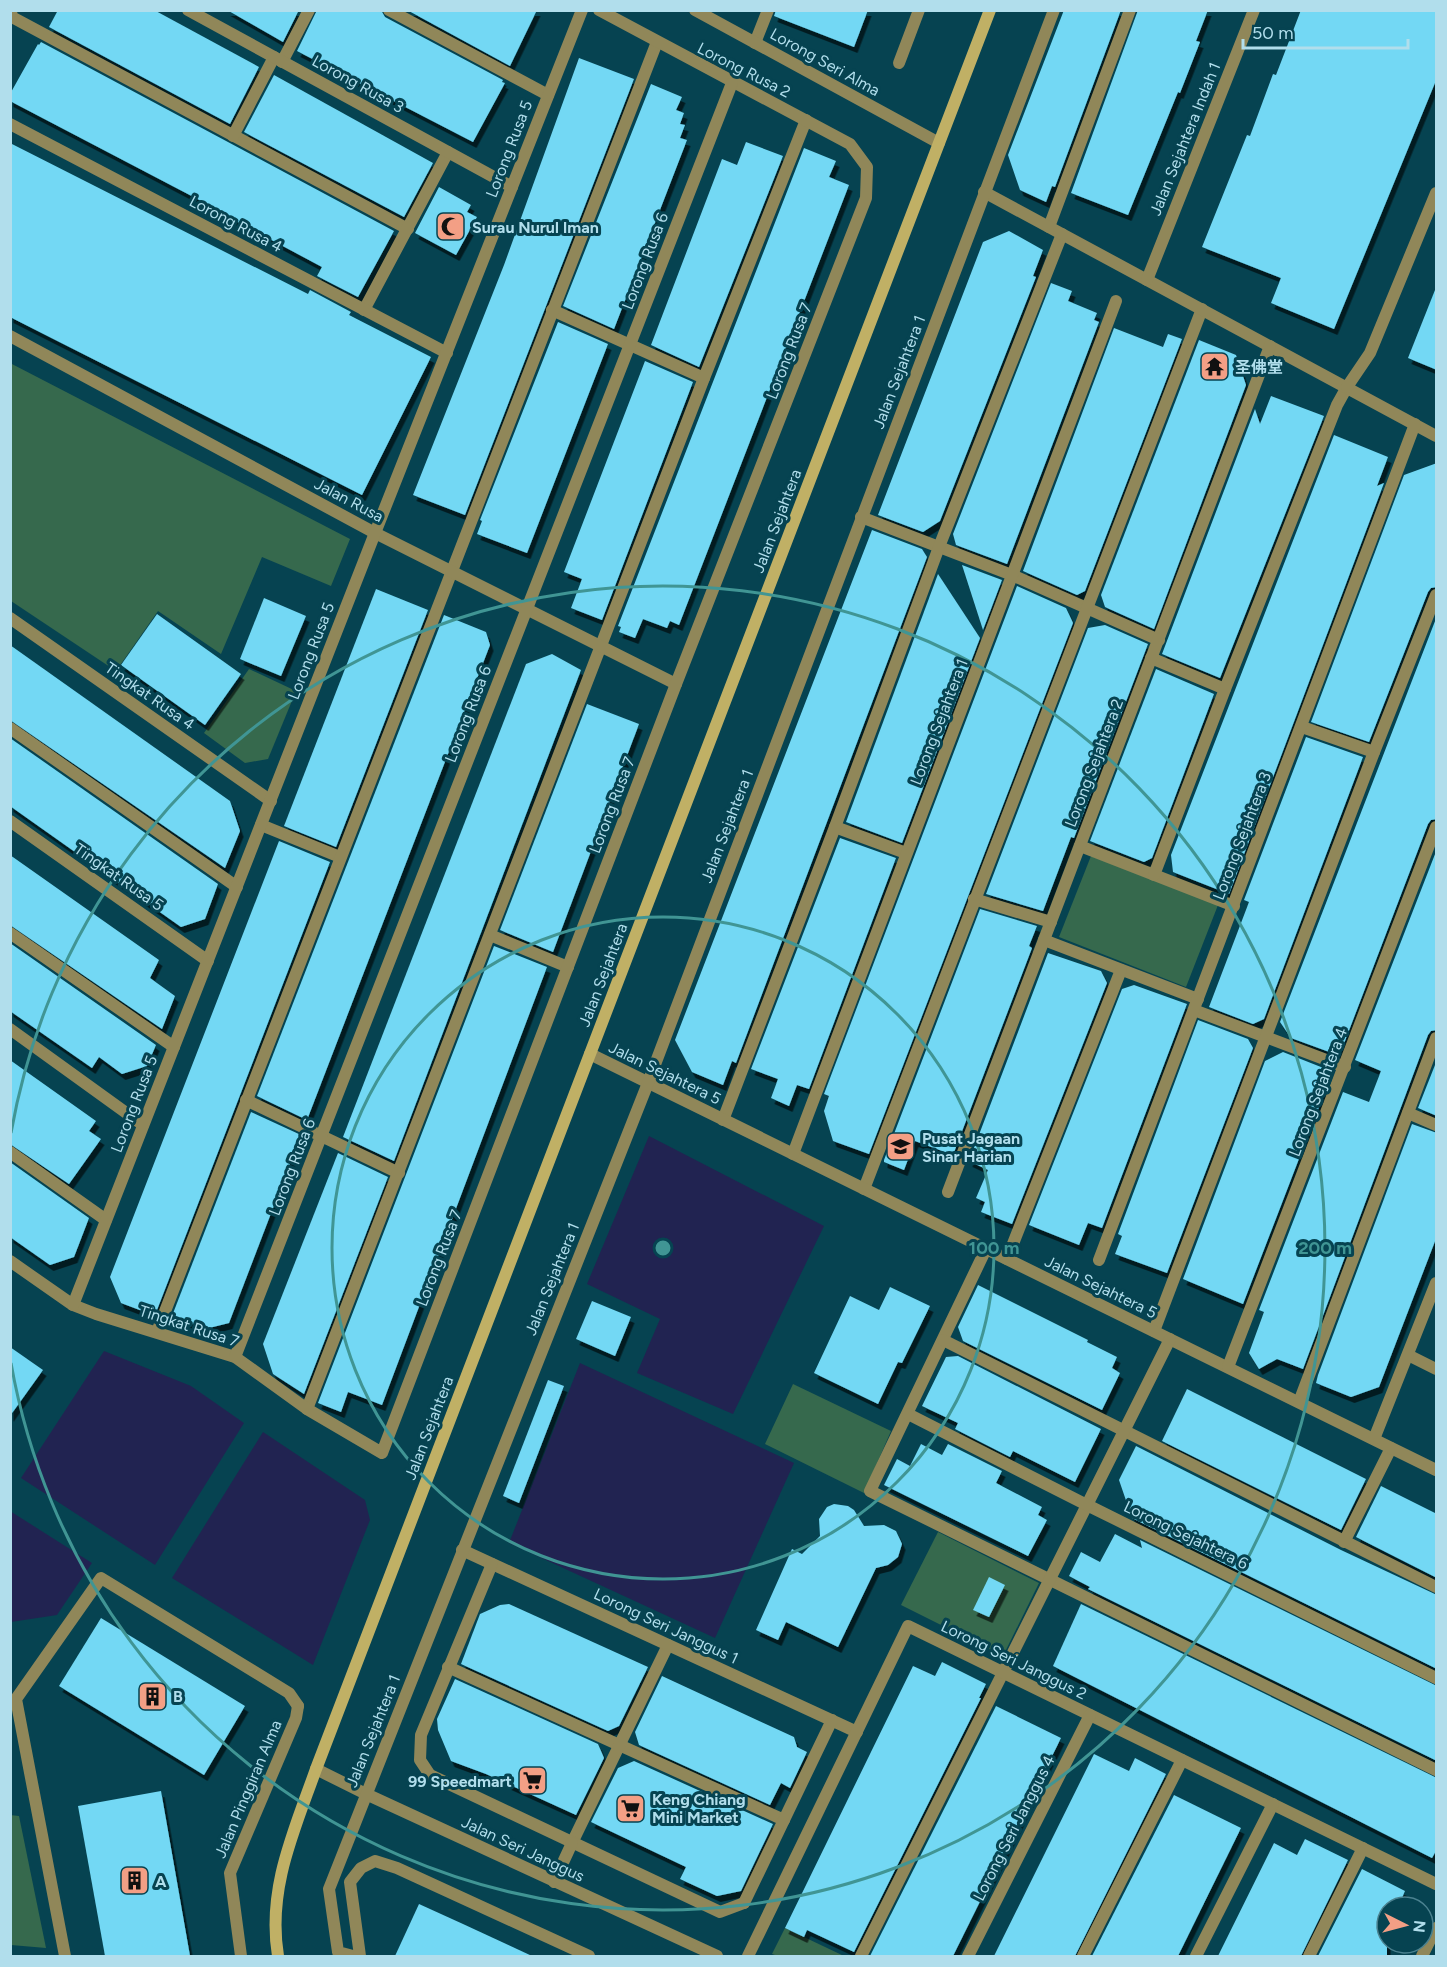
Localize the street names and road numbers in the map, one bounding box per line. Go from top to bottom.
street label: Lorong Seri Alma [767,24,883,100]
street label: Lorong Rusa 2 [694,38,794,102]
street label: Lorong Rusa 3 [309,51,407,117]
street label: Jalan Sejahtera Indah 1 [1146,60,1224,218]
street label: Lorong Rusa 5 [482,98,536,200]
street label: Lorong Rusa 4 [186,191,286,257]
street label: Lorong Rusa 6 [618,210,672,312]
street label: Lorong Rusa 7 [762,300,816,402]
street label: Jalan Sejahtera 1 [869,313,929,431]
street label: Jalan Sejahtera [749,467,805,575]
street label: Jalan Rusa [311,474,387,526]
street label: Lorong Rusa 5 [284,600,338,702]
street label: Lorong Sejahtera 1 [906,656,972,788]
street label: Tingkat Rusa 4 [102,658,199,734]
street label: Lorong Rusa 6 [441,663,495,765]
street label: Lorong Sejahtera 2 [1061,696,1127,830]
street label: Lorong Rusa 7 [585,754,639,856]
street label: Jalan Sejahtera 1 [697,767,757,885]
street label: Lorong Sejahtera 3 [1209,769,1275,903]
street label: Tingkat Rusa 5 [71,839,167,915]
street label: Jalan Sejahtera [575,921,631,1029]
street label: Lorong Sejahtera 4 [1285,1025,1351,1159]
street label: Jalan Sejahtera 5 [606,1038,724,1108]
street label: Lorong Rusa 5 [107,1053,161,1155]
street label: Lorong Rusa 6 [265,1116,319,1218]
street label: Lorong Rusa 7 [412,1207,466,1309]
street label: Jalan Sejahtera 1 [521,1220,583,1338]
street label: Jalan Sejahtera 5 [1042,1252,1160,1322]
street label: Tingkat Rusa 7 [137,1301,242,1351]
street label: Jalan Sejahtera [401,1374,457,1482]
street label: Lorong Sejahtera 6 [1121,1497,1251,1573]
street label: Lorong Seri Janggus 1 [591,1584,741,1668]
street label: Lorong Seri Janggus 2 [938,1616,1090,1704]
street label: Jalan Sejahtera 1 [342,1672,404,1790]
street label: Jalan Pinggiran Alma [210,1717,286,1861]
street label: Lorong Seri Janggus 4 [969,1752,1059,1904]
street label: Jalan Seri Janggus [459,1812,587,1886]

